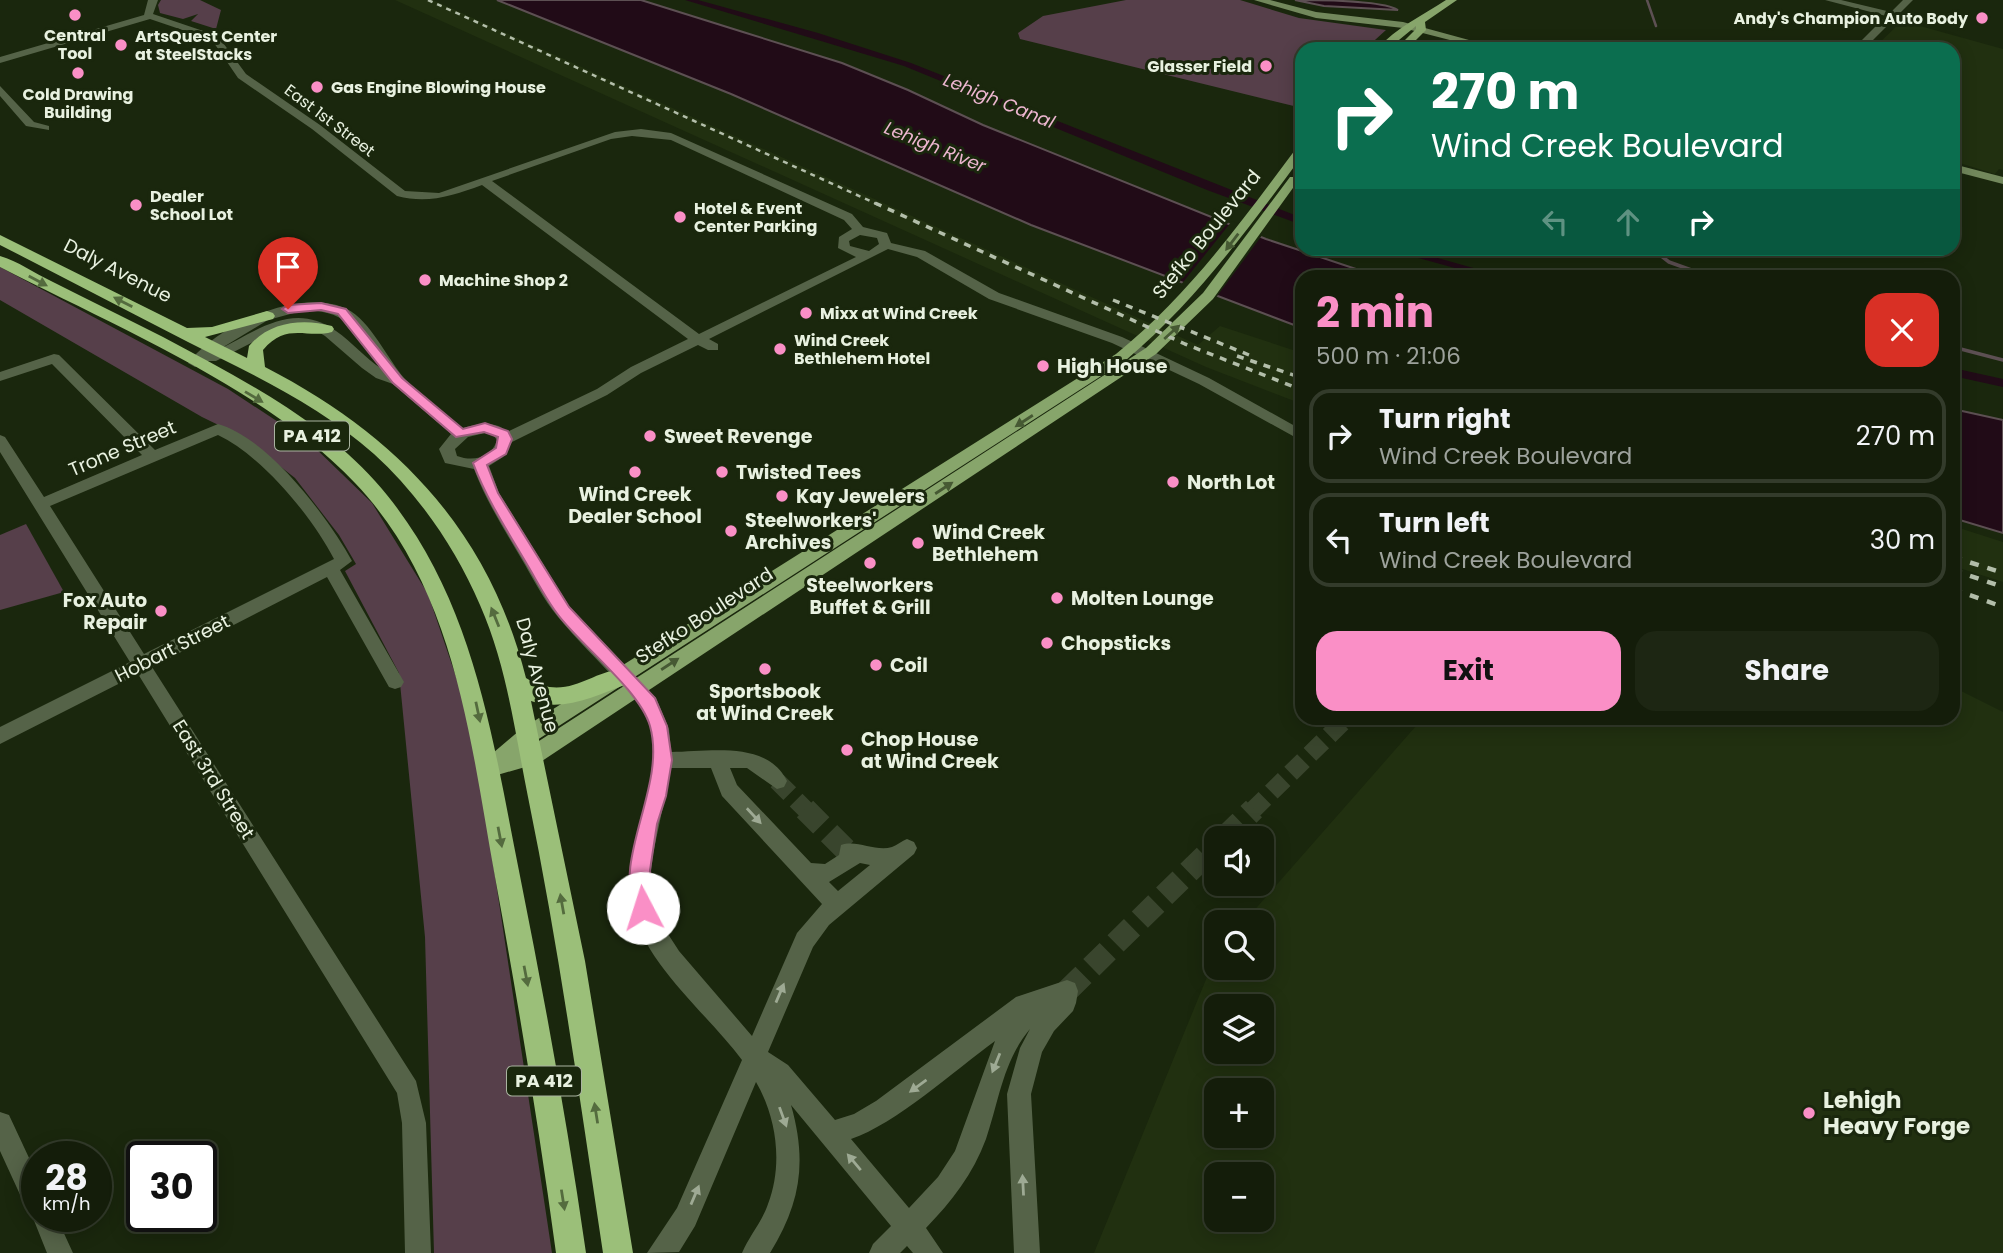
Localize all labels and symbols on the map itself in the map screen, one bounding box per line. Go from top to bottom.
marker: Central Tool [67,7,83,23]
place label: Andy's Champion Auto Body [1733,7,1969,30]
marker: Andy's Champion Auto Body [1974,10,1990,26]
place label: Central Tool [44,24,106,65]
place label: ArtsQuest Center at SteelStacks [135,25,277,66]
marker: ArtsQuest Center at SteelStacks [113,37,129,53]
place label: Glasser Field [1147,55,1252,78]
marker: Glasser Field [1258,58,1274,74]
marker: Cold Drawing Building [70,65,86,81]
water label: Lehigh Canal [940,67,1059,134]
place label: Gas Engine Blowing House [331,76,546,99]
street label: East 1st Street [280,79,380,162]
marker: Gas Engine Blowing House [309,79,325,95]
place label: Cold Drawing Building [23,83,133,124]
water label: Lehigh River [881,115,991,179]
street label: Stefko Boulevard [1146,164,1267,305]
place label: Dealer School Lot [150,185,233,226]
marker: Dealer School Lot [128,197,144,213]
place label: Hotel & Event Center Parking [694,197,817,238]
marker: Hotel & Event Center Parking [672,209,688,225]
street label: Daly Avenue [59,232,177,309]
one-way arrow [1225,233,1239,251]
pin [258,237,318,309]
place label: Machine Shop 2 [439,269,568,292]
marker: Machine Shop 2 [417,272,433,288]
one-way arrow [29,275,48,287]
one-way arrow [112,296,132,308]
place label: Mixx at Wind Creek [820,302,978,325]
marker: Mixx at Wind Creek [798,305,814,321]
one-way arrow [1163,325,1180,341]
place label: Wind Creek Bethlehem Hotel [794,329,930,370]
marker: Wind Creek Bethlehem Hotel [772,341,788,357]
place label: High House [1057,353,1168,380]
marker: High House [1035,358,1051,374]
one-way arrow [245,391,264,403]
street label: Trone Street [64,414,180,483]
one-way arrow [1014,414,1034,427]
road number: PA 412 [275,422,349,450]
place label: Sweet Revenge [664,423,813,450]
marker: Sweet Revenge [642,428,658,444]
place label: Twisted Tees [736,459,861,486]
marker: Wind Creek Dealer School [627,464,643,480]
marker: Twisted Tees [714,464,730,480]
place label: North Lot [1187,469,1275,496]
marker: North Lot [1165,474,1181,490]
place label: Wind Creek Dealer School [568,481,702,530]
one-way arrow [934,482,953,495]
place label: Kay Jewelers [796,483,925,510]
marker: Kay Jewelers [774,488,790,504]
place label: Steelworkers' Archives [745,507,876,556]
place label: Wind Creek Bethlehem [932,519,1045,568]
marker: Steelworkers' Archives [723,523,739,539]
marker: Wind Creek Bethlehem [910,535,926,551]
marker: Steelworkers Buffet & Grill [862,555,878,571]
street label: Stefko Boulevard [630,561,778,670]
place label: Steelworkers Buffet & Grill [806,572,934,621]
place label: Molten Lounge [1071,585,1214,612]
place label: Fox Auto Repair [63,587,147,636]
marker: Molten Lounge [1049,590,1065,606]
marker: Fox Auto Repair [153,603,169,619]
one-way arrow [490,607,501,628]
street label: Hobart Street [110,608,234,689]
street label: Daly Avenue [509,615,566,736]
place label: Chopsticks [1061,630,1171,657]
marker: Chopsticks [1039,635,1055,651]
place label: Coil [890,652,928,679]
one-way arrow [661,657,679,671]
marker: Coil [868,657,884,673]
marker: Sportsbook at Wind Creek [757,661,773,677]
place label: Sportsbook at Wind Creek [696,678,834,727]
one-way arrow [473,701,484,723]
street label: East 3rd Street [166,714,261,844]
place label: Chop House at Wind Creek [861,726,999,775]
marker: Chop House at Wind Creek [839,742,855,758]
one-way arrow [746,807,762,825]
one-way arrow [494,826,505,848]
position arrow [606,871,680,945]
one-way arrow [556,893,567,915]
one-way arrow [521,965,532,987]
one-way arrow [775,983,786,1004]
one-way arrow [990,1052,1001,1073]
road number: PA 412 [507,1066,581,1096]
one-way arrow [909,1079,927,1093]
place label: Lehigh Heavy Forge [1823,1084,1970,1142]
one-way arrow [590,1102,601,1124]
marker: Lehigh Heavy Forge [1801,1105,1817,1121]
one-way arrow [778,1107,789,1128]
speed limit sign: 30 [126,1141,217,1232]
one-way arrow [847,1154,862,1172]
one-way arrow [1018,1174,1029,1196]
one-way arrow [690,1185,701,1206]
one-way arrow [558,1189,569,1211]

